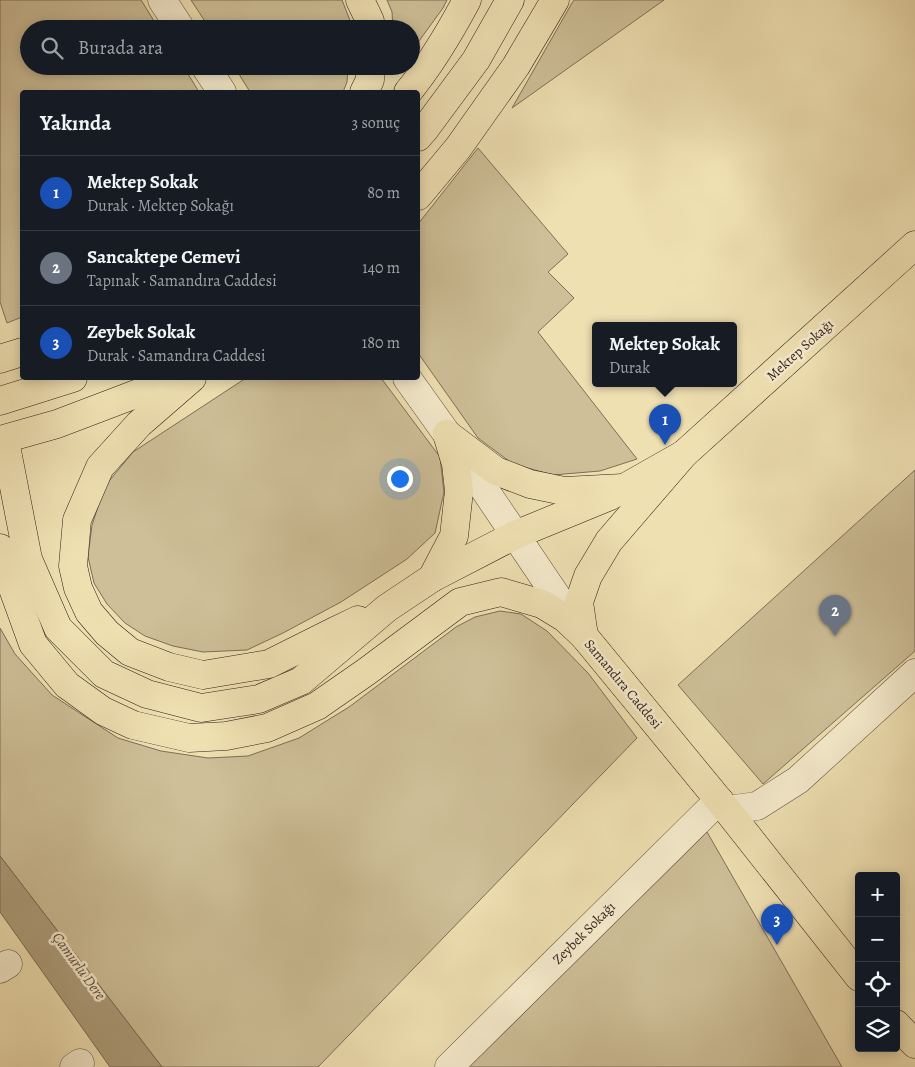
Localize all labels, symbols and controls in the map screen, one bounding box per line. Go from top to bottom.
search box [20,20,420,75]
icon: search [38,34,66,62]
text: Burada ara [78,35,163,61]
text: Yakında [40,109,111,137]
text: 3 sonuç [352,112,400,134]
text: Mektep Sokak [87,169,198,195]
text: 1 [53,182,59,204]
text: 80 m [367,182,400,204]
text: Durak · Mektep Sokağı [87,195,234,217]
text: Sancaktepe Cemevi [87,244,240,270]
text: 2 [52,257,60,279]
text: 140 m [362,257,400,279]
text: Tapınak · Samandıra Caddesi [87,270,277,292]
street label: Mektep Sokağı [762,315,838,385]
text: Zeybek Sokak [87,319,195,345]
popup [592,322,737,387]
text: Mektep Sokak [609,331,720,357]
text: 3 [53,332,59,354]
text: 180 m [362,332,400,354]
text: Durak · Samandıra Caddesi [87,345,265,367]
text: Durak [609,357,650,379]
pin: 1 [649,404,681,445]
your location [387,466,413,492]
pin: 2 [819,595,851,636]
street label: Samandıra Caddesi [580,635,666,733]
map controls [855,872,900,1052]
button: + [855,872,900,917]
street label: Zeybek Sokağı [548,897,620,969]
pin: 3 [761,904,793,945]
button: − [855,917,900,962]
water label: Çamurlu Dere [48,928,111,1004]
button: locate [855,962,900,1007]
button: layers [855,1007,900,1052]

